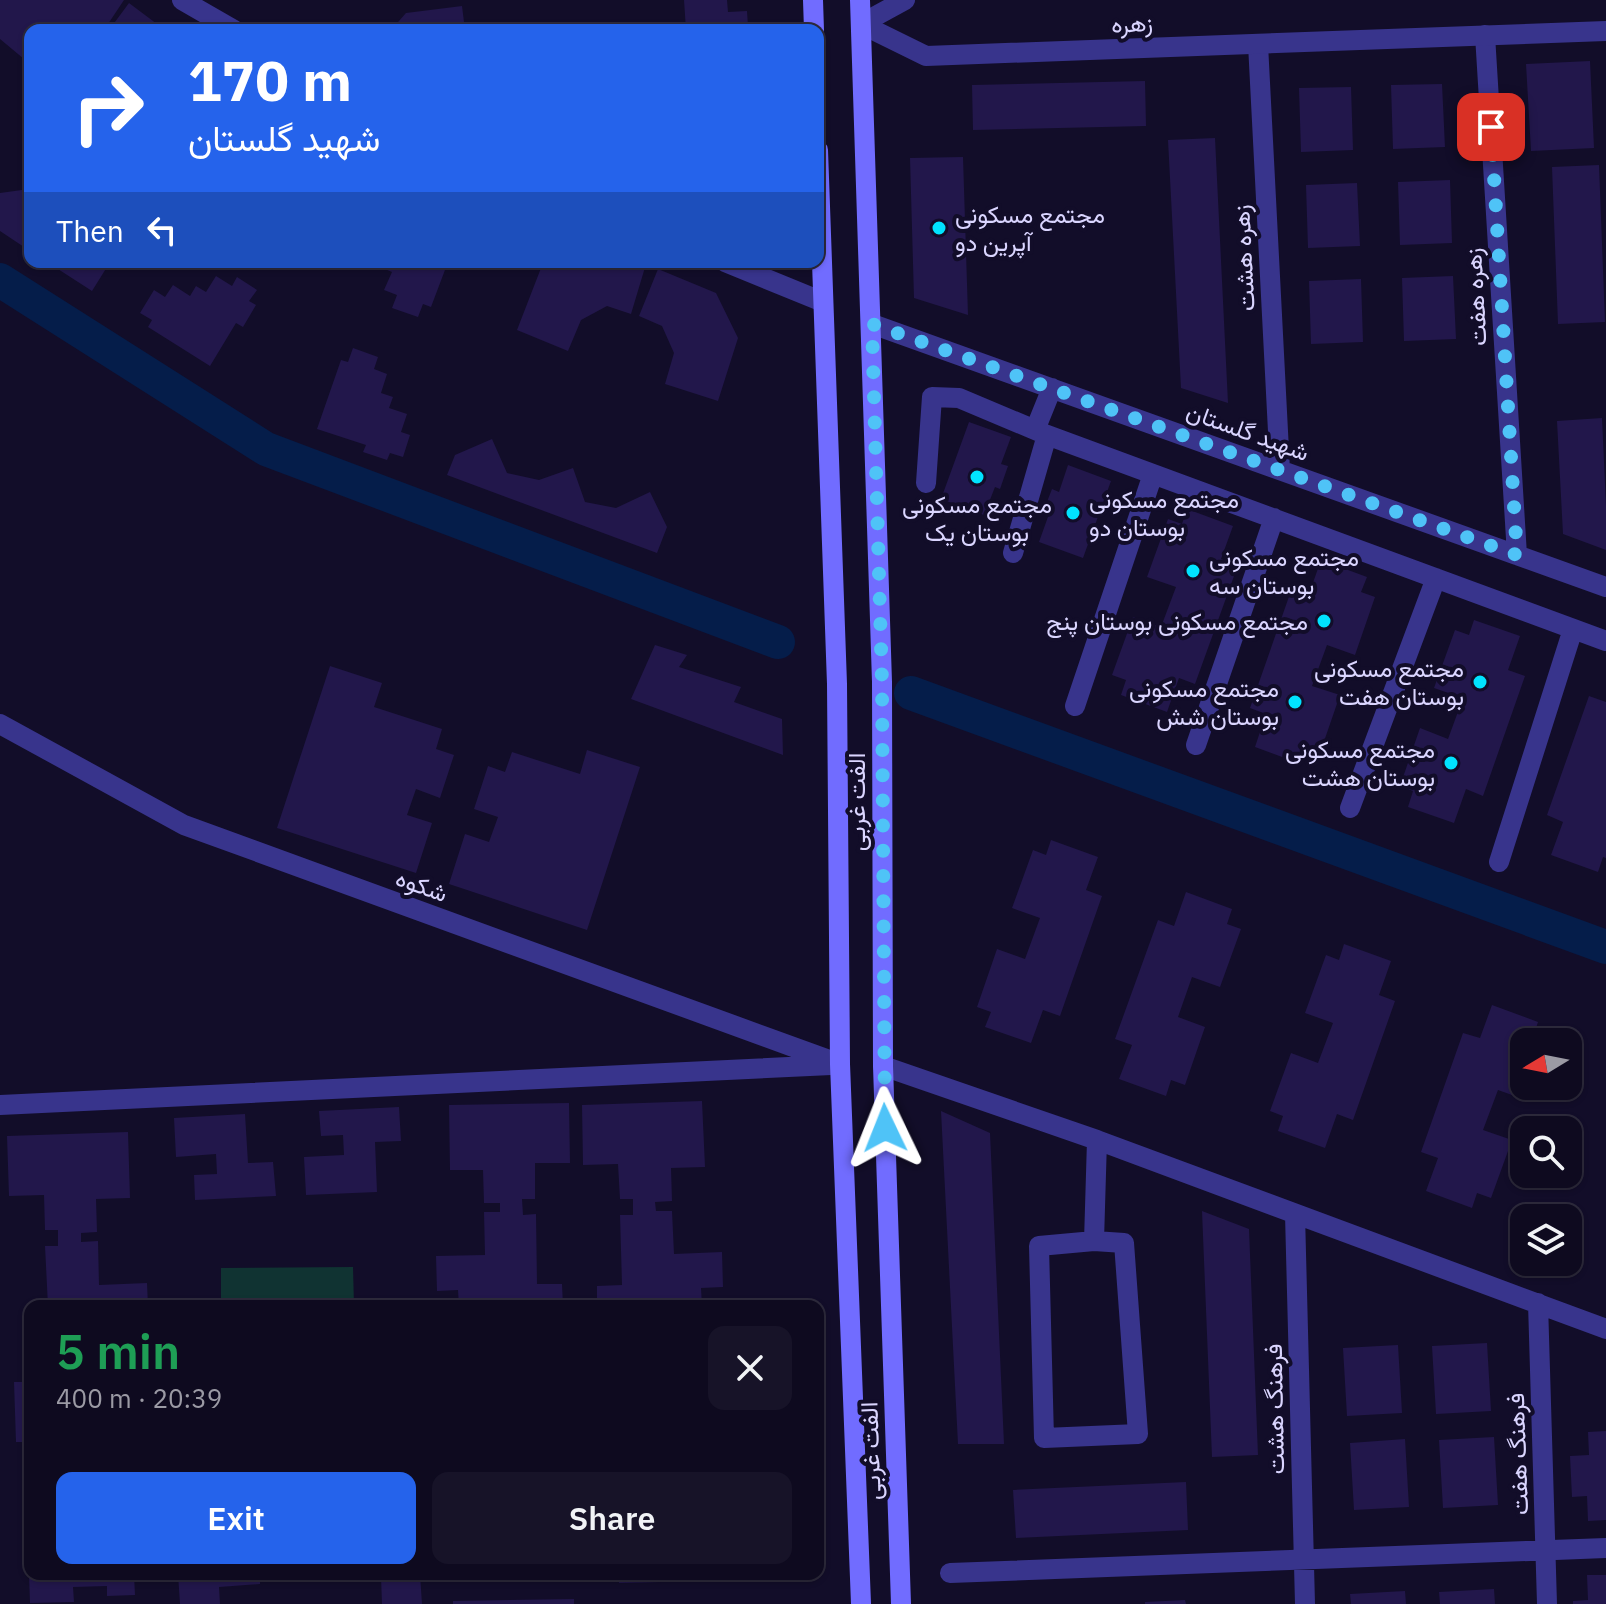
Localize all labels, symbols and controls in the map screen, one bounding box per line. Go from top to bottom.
street label: زهره [1111,6,1153,40]
text: 170 m [188,44,352,116]
icon: right [56,56,160,160]
pin [1457,93,1525,161]
icon: arrive [1469,105,1513,149]
text: شهید گلستان [188,114,380,161]
place label: مجتمع مسکونی آپرین دو [955,198,1105,259]
street label: زهره هشت [1224,204,1262,312]
icon: left [140,208,184,252]
text: Then [56,211,124,250]
marker: مجتمع مسکونی آپرین دو [930,219,948,237]
street label: زهره هفت [1456,247,1494,347]
street label: شهید گلستان [1182,394,1314,468]
marker: مجتمع مسکونی بوستان یک [968,468,986,486]
place label: مجتمع مسکونی بوستان دو [1089,483,1239,543]
place label: مجتمع مسکونی بوستان یک [902,488,1052,548]
marker: مجتمع مسکونی بوستان دو [1064,504,1082,522]
place label: مجتمع مسکونی بوستان سه [1209,541,1359,601]
marker: مجتمع مسکونی بوستان سه [1184,562,1202,580]
place label: مجتمع مسکونی بوستان پنج [1046,605,1308,639]
marker: مجتمع مسکونی بوستان پنج [1315,612,1333,630]
place label: مجتمع مسکونی بوستان هفت [1314,652,1464,712]
place label: مجتمع مسکونی بوستان شش [1129,672,1279,732]
marker: مجتمع مسکونی بوستان هفت [1471,673,1489,691]
marker: مجتمع مسکونی بوستان شش [1286,693,1304,711]
place label: مجتمع مسکونی بوستان هشت [1285,733,1435,793]
street label: الفت غربی [840,753,872,851]
marker: مجتمع مسکونی بوستان هشت [1442,754,1460,772]
street label: شکوه [392,861,452,909]
north arrow [1510,1028,1582,1100]
map controls [1510,1028,1582,1276]
position arrow [843,1086,927,1170]
button: search [1510,1116,1582,1188]
button: layers [1510,1204,1582,1276]
text: 5 min [56,1320,180,1382]
button: close [708,1326,792,1410]
street label: فرهنگ هشت [1257,1343,1291,1475]
text: 400 m · 20:39 [56,1381,222,1415]
street label: فرهنگ هفت [1499,1392,1535,1516]
street label: الفت غربی [852,1401,888,1501]
button: Exit [56,1472,416,1564]
button: Share [432,1472,792,1564]

